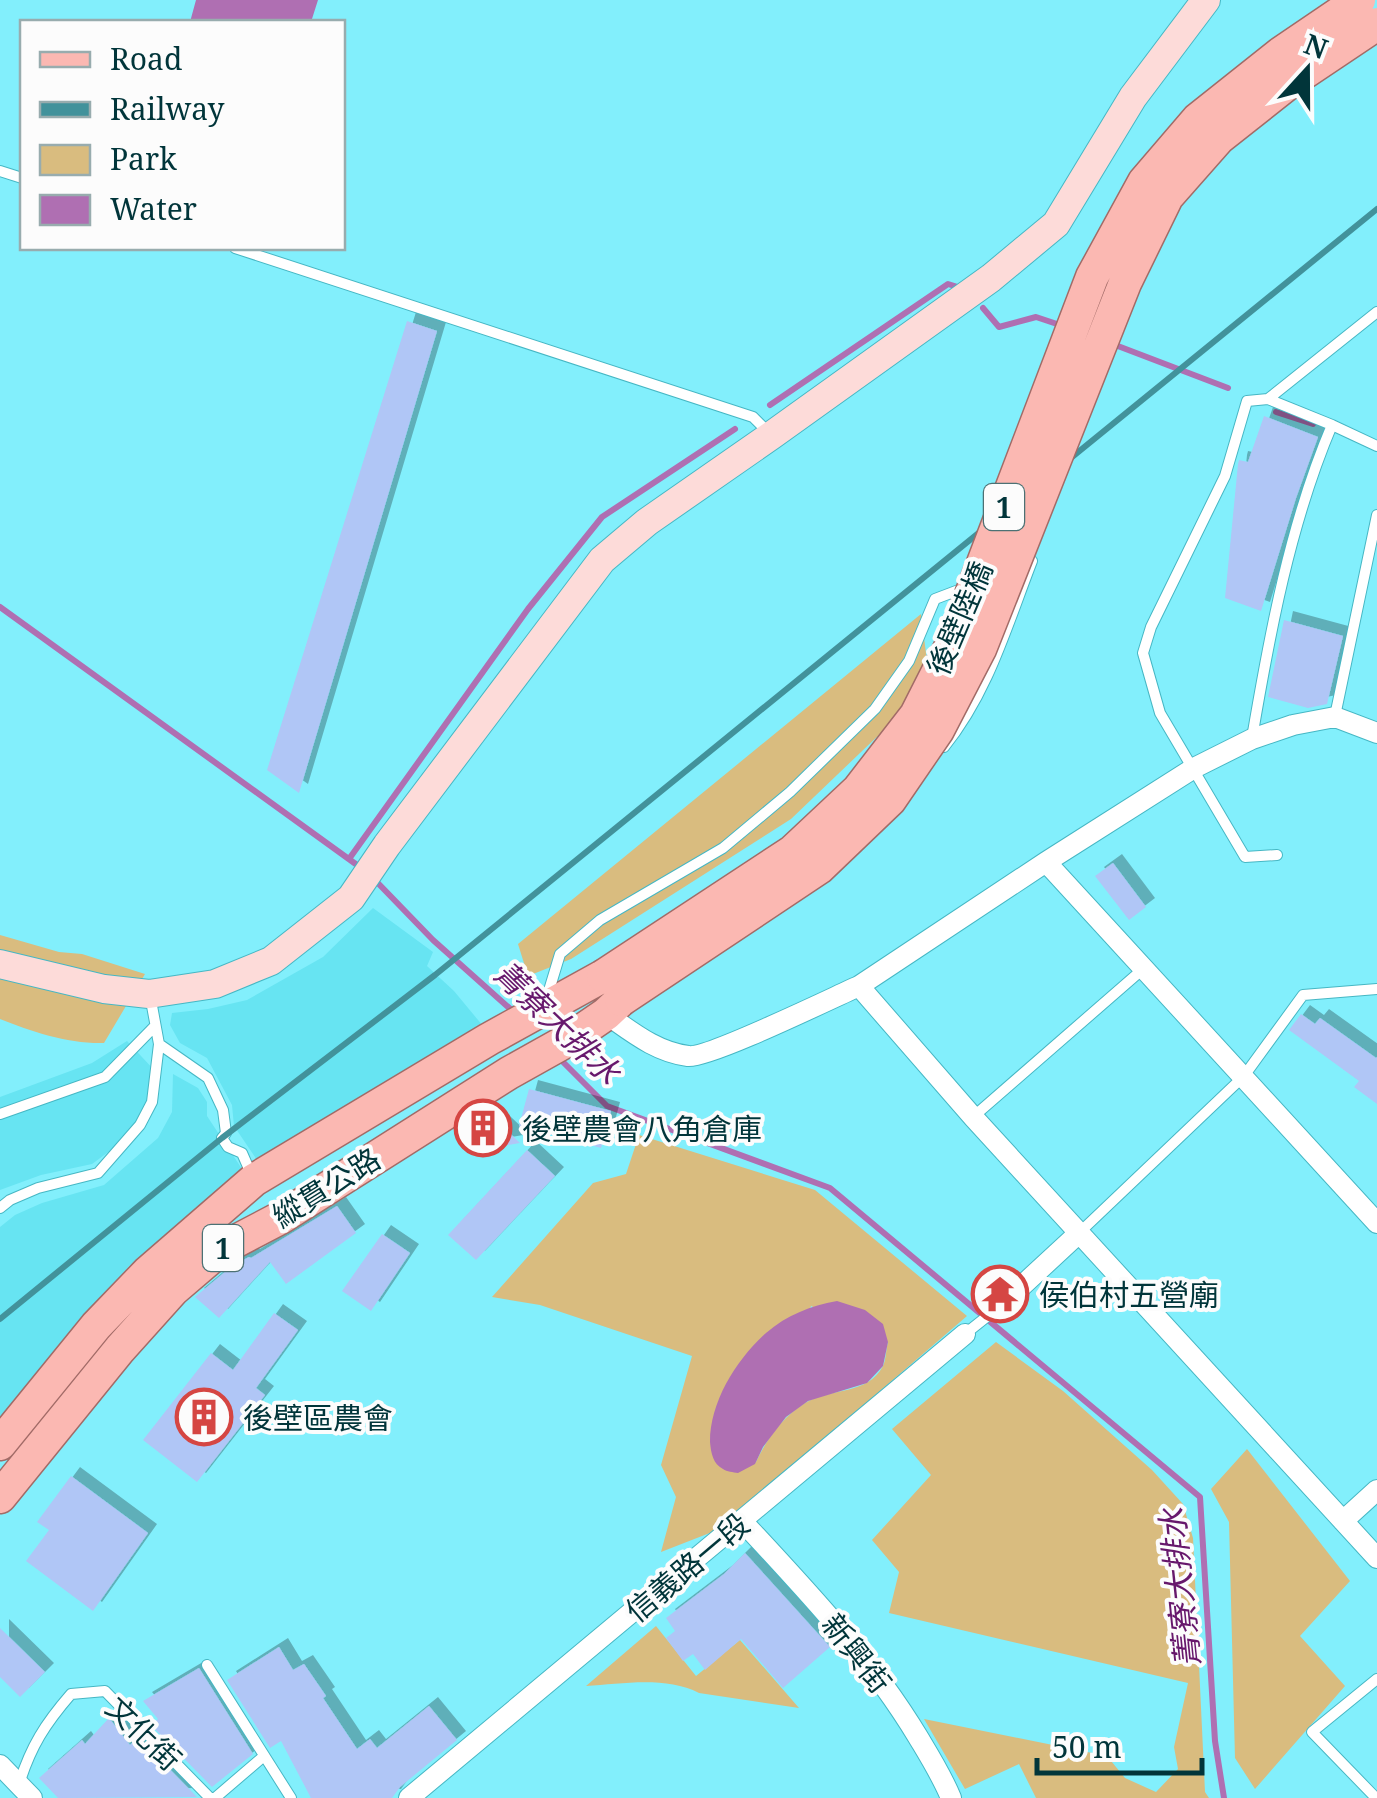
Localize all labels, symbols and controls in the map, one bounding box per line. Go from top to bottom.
legend [20,20,345,250]
north arrow [1257,20,1357,120]
text: N [1299,24,1333,67]
text: Road [110,38,182,79]
text: Railway [110,88,225,129]
text: Park [110,138,177,179]
text: Water [110,188,197,229]
road number: 1 [984,484,1024,530]
street label: 後壁陸橋 [917,555,1001,681]
water label: 菁寮大排水 [486,951,632,1094]
building icon: 後壁農會八角倉庫 [453,1098,513,1158]
place label: 後壁農會八角倉庫 [522,1108,762,1149]
street label: 縱貫公路 [264,1138,388,1236]
road number: 1 [203,1225,243,1271]
temple icon: 侯伯村五營廟 [970,1264,1030,1324]
place label: 侯伯村五營廟 [1039,1274,1219,1315]
building icon: 後壁區農會 [174,1387,234,1447]
place label: 後壁區農會 [243,1397,393,1438]
street label: 信義路一段 [616,1503,758,1631]
water label: 菁寮大排水 [1149,1504,1209,1670]
street label: 新興街 [813,1605,901,1701]
street label: 文化街 [97,1687,191,1779]
scale bar [1037,1713,1202,1775]
text: 50 m [1052,1726,1122,1767]

